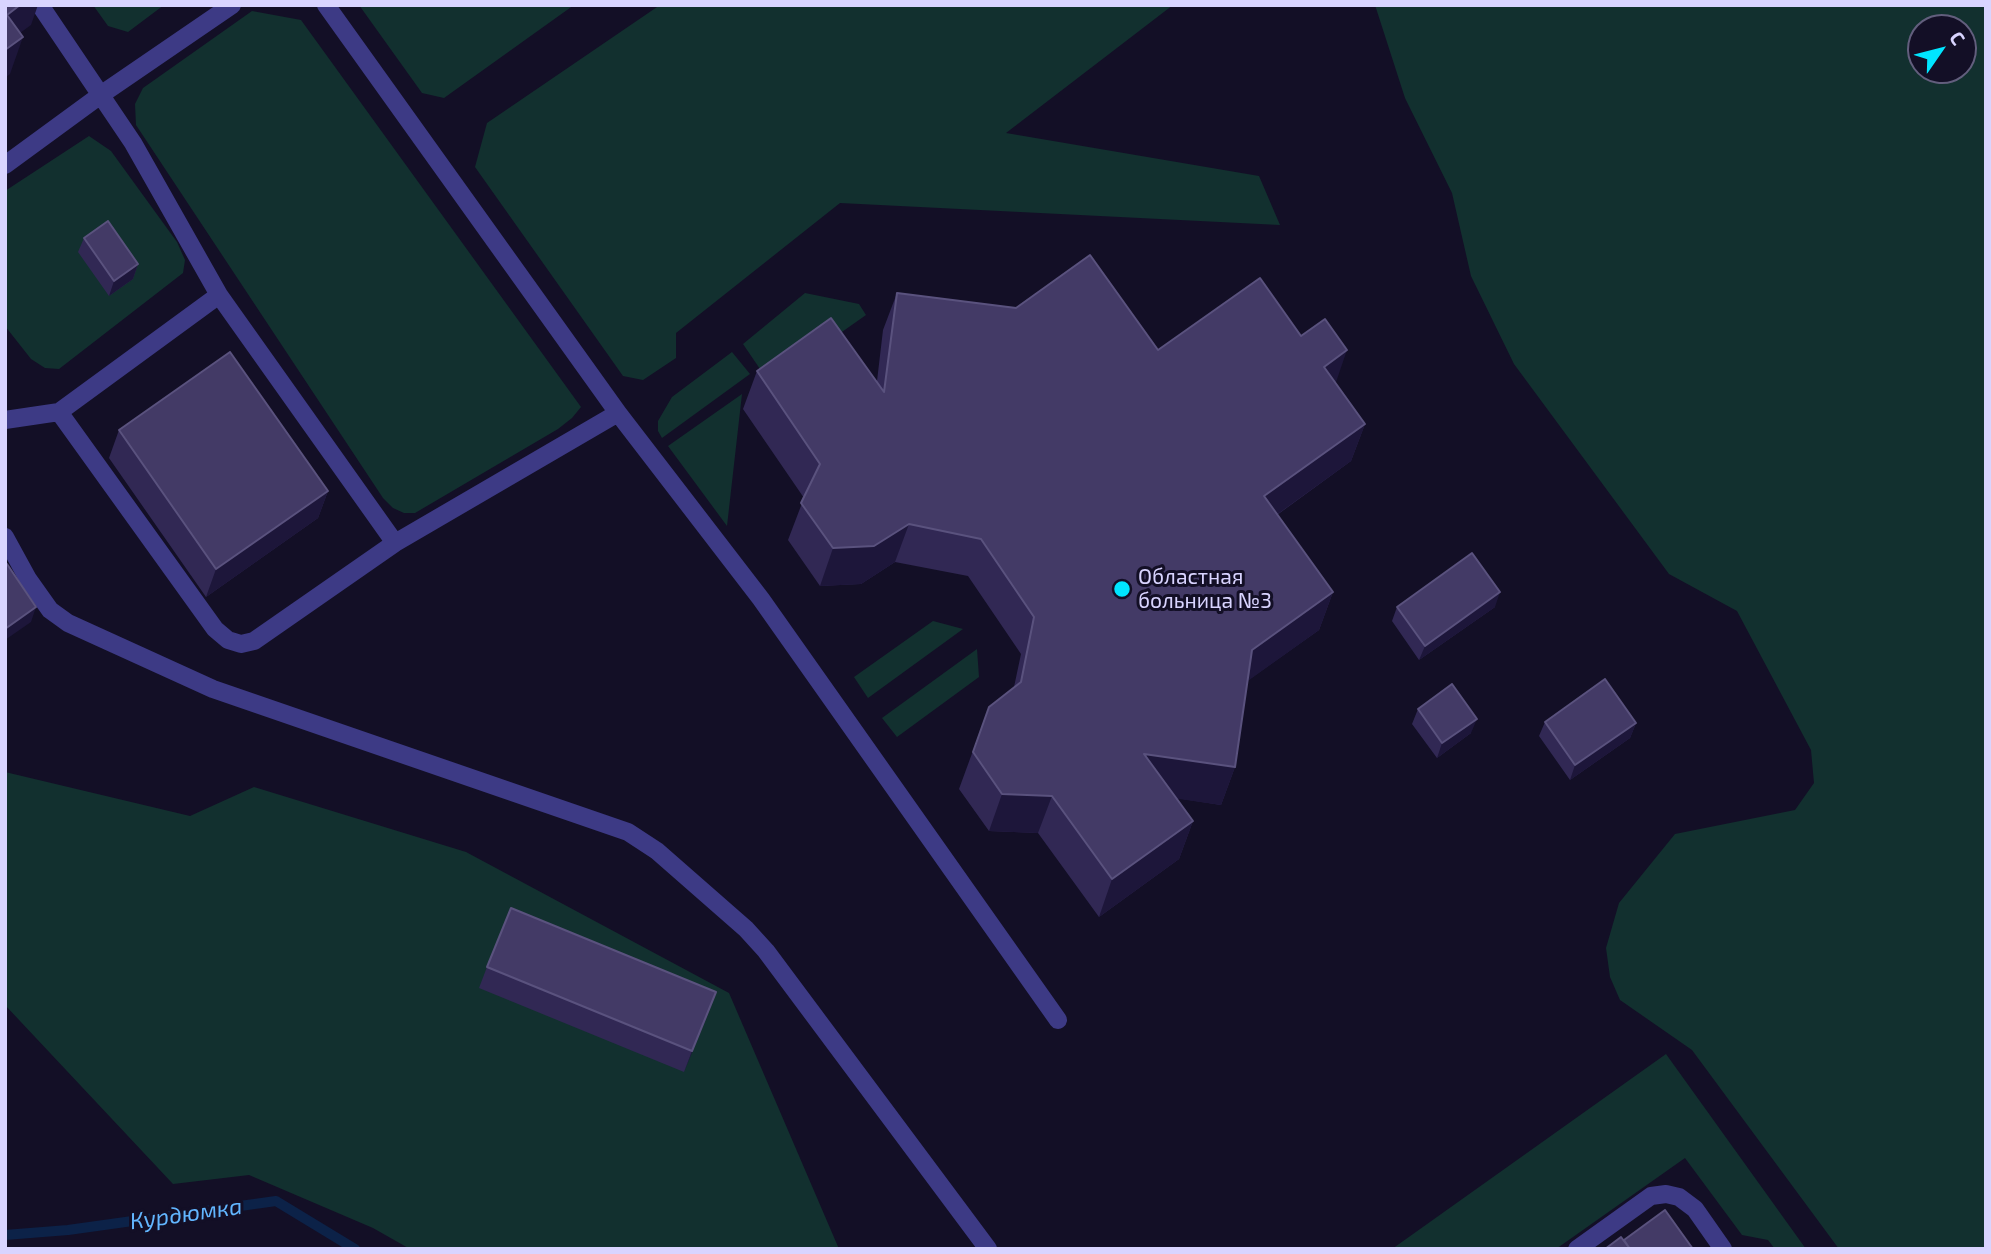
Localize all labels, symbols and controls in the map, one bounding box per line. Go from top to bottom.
north arrow [1907,14,1977,84]
text: С [1945,27,1971,49]
place label: Областная больница №3 [1138,564,1272,614]
marker: Областная больница №3 [1112,579,1132,599]
water label: Курдюмка [128,1192,244,1236]

